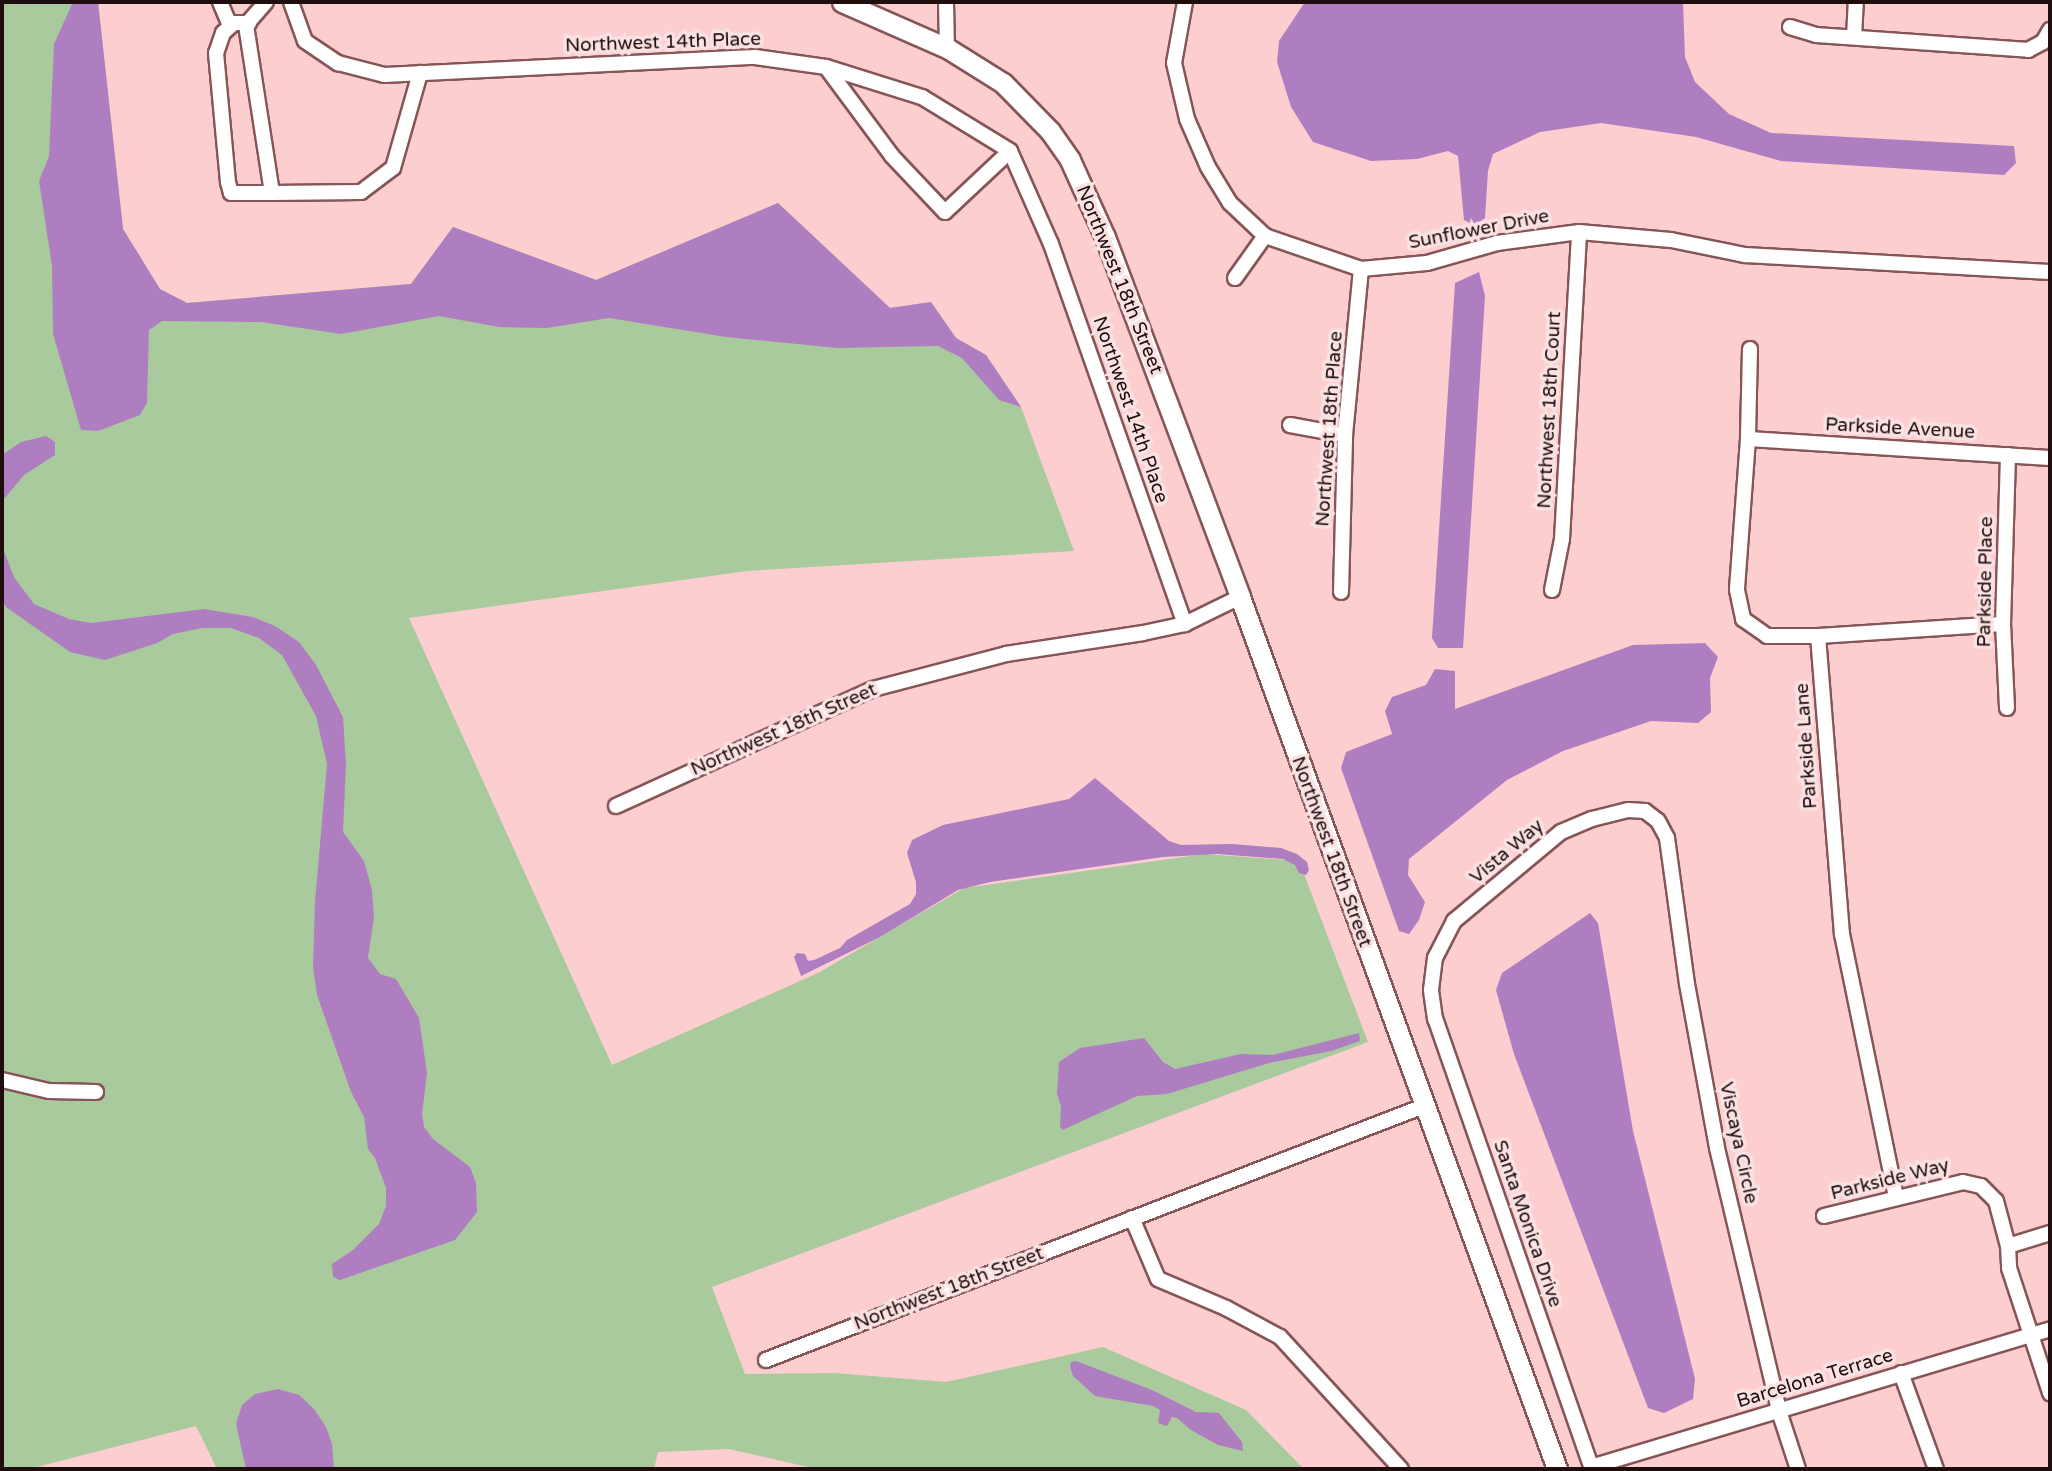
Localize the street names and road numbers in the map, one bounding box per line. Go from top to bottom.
street label: Northwest 14th Place [565,28,761,58]
street label: Northwest 18th Street [1071,182,1167,378]
street label: Sunflower Drive [1407,205,1551,255]
street label: Northwest 18th Court [1533,311,1567,509]
street label: Northwest 14th Place [1087,314,1173,506]
street label: Northwest 18th Place [1312,330,1348,528]
street label: Parkside Avenue [1824,414,1976,444]
street label: Parkside Place [1973,516,1999,648]
street label: Northwest 18th Street [687,679,881,781]
street label: Parkside Lane [1791,682,1823,810]
street label: Northwest 18th Street [1286,754,1376,950]
street label: Vista Way [1466,815,1548,889]
street label: Viscaya Circle [1714,1080,1762,1206]
street label: Santa Monica Drive [1488,1138,1566,1310]
street label: Parkside Way [1828,1154,1952,1206]
street label: Northwest 18th Street [851,1242,1047,1336]
street label: Barcelona Terrace [1734,1344,1896,1414]

